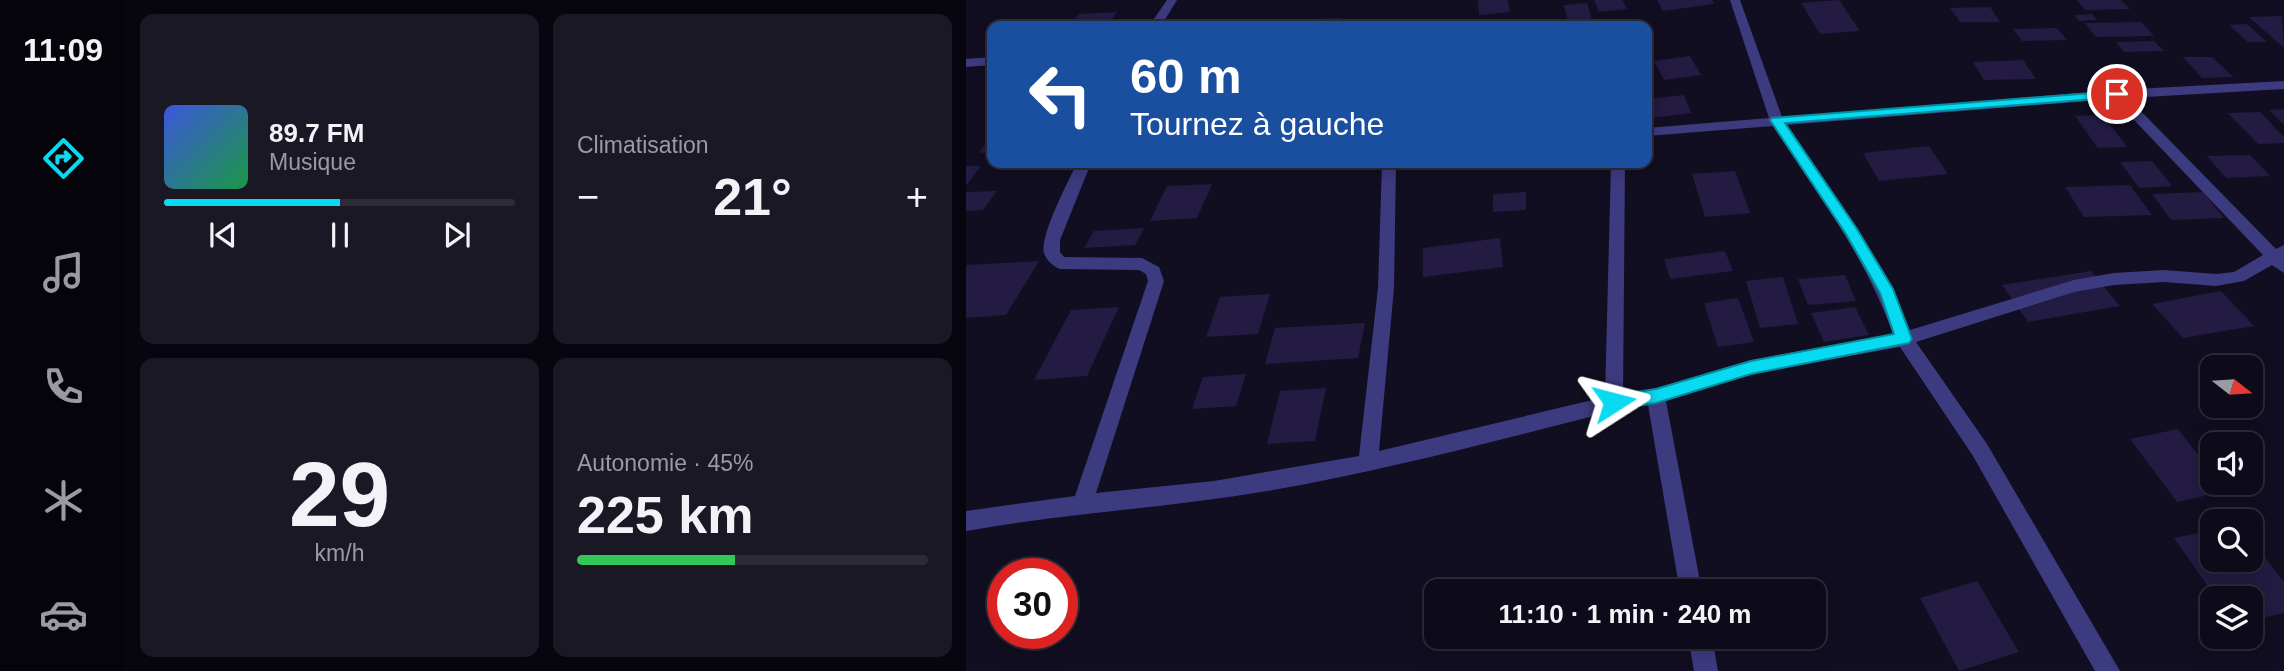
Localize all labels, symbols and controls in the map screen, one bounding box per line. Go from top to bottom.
text: 11:09 [23,32,103,68]
icon: left [1015,49,1106,140]
text: 60 m [1130,49,1242,103]
pin [2087,64,2147,124]
icon: arrive [2098,75,2136,113]
text: Tournez à gauche [1130,106,1384,142]
text: 89.7 FM [269,118,364,148]
text: Climatisation [577,132,709,158]
icon: directions [39,134,88,183]
text: Musique [269,149,356,175]
text: 21° [713,168,792,226]
text: − [577,176,599,218]
text: + [906,176,928,218]
icon: previous [204,216,242,254]
icon: pause [321,216,359,254]
icon: next [438,216,476,254]
icon: music [39,248,88,297]
north arrow [2200,355,2263,418]
map controls [2200,355,2263,649]
icon: phone [39,362,88,411]
position arrow [1577,365,1651,439]
button: sound [2200,432,2263,495]
text: 29 [289,444,390,545]
text: Autonomie · 45% [577,450,753,476]
icon: climate [39,476,88,525]
text: 225 km [577,486,753,544]
button: search [2200,509,2263,572]
text: km/h [315,540,364,566]
speed limit sign: 30 [987,558,1078,649]
button: layers [2200,586,2263,649]
icon: car [39,590,88,639]
text: 11:10 · 1 min · 240 m [1499,599,1751,629]

